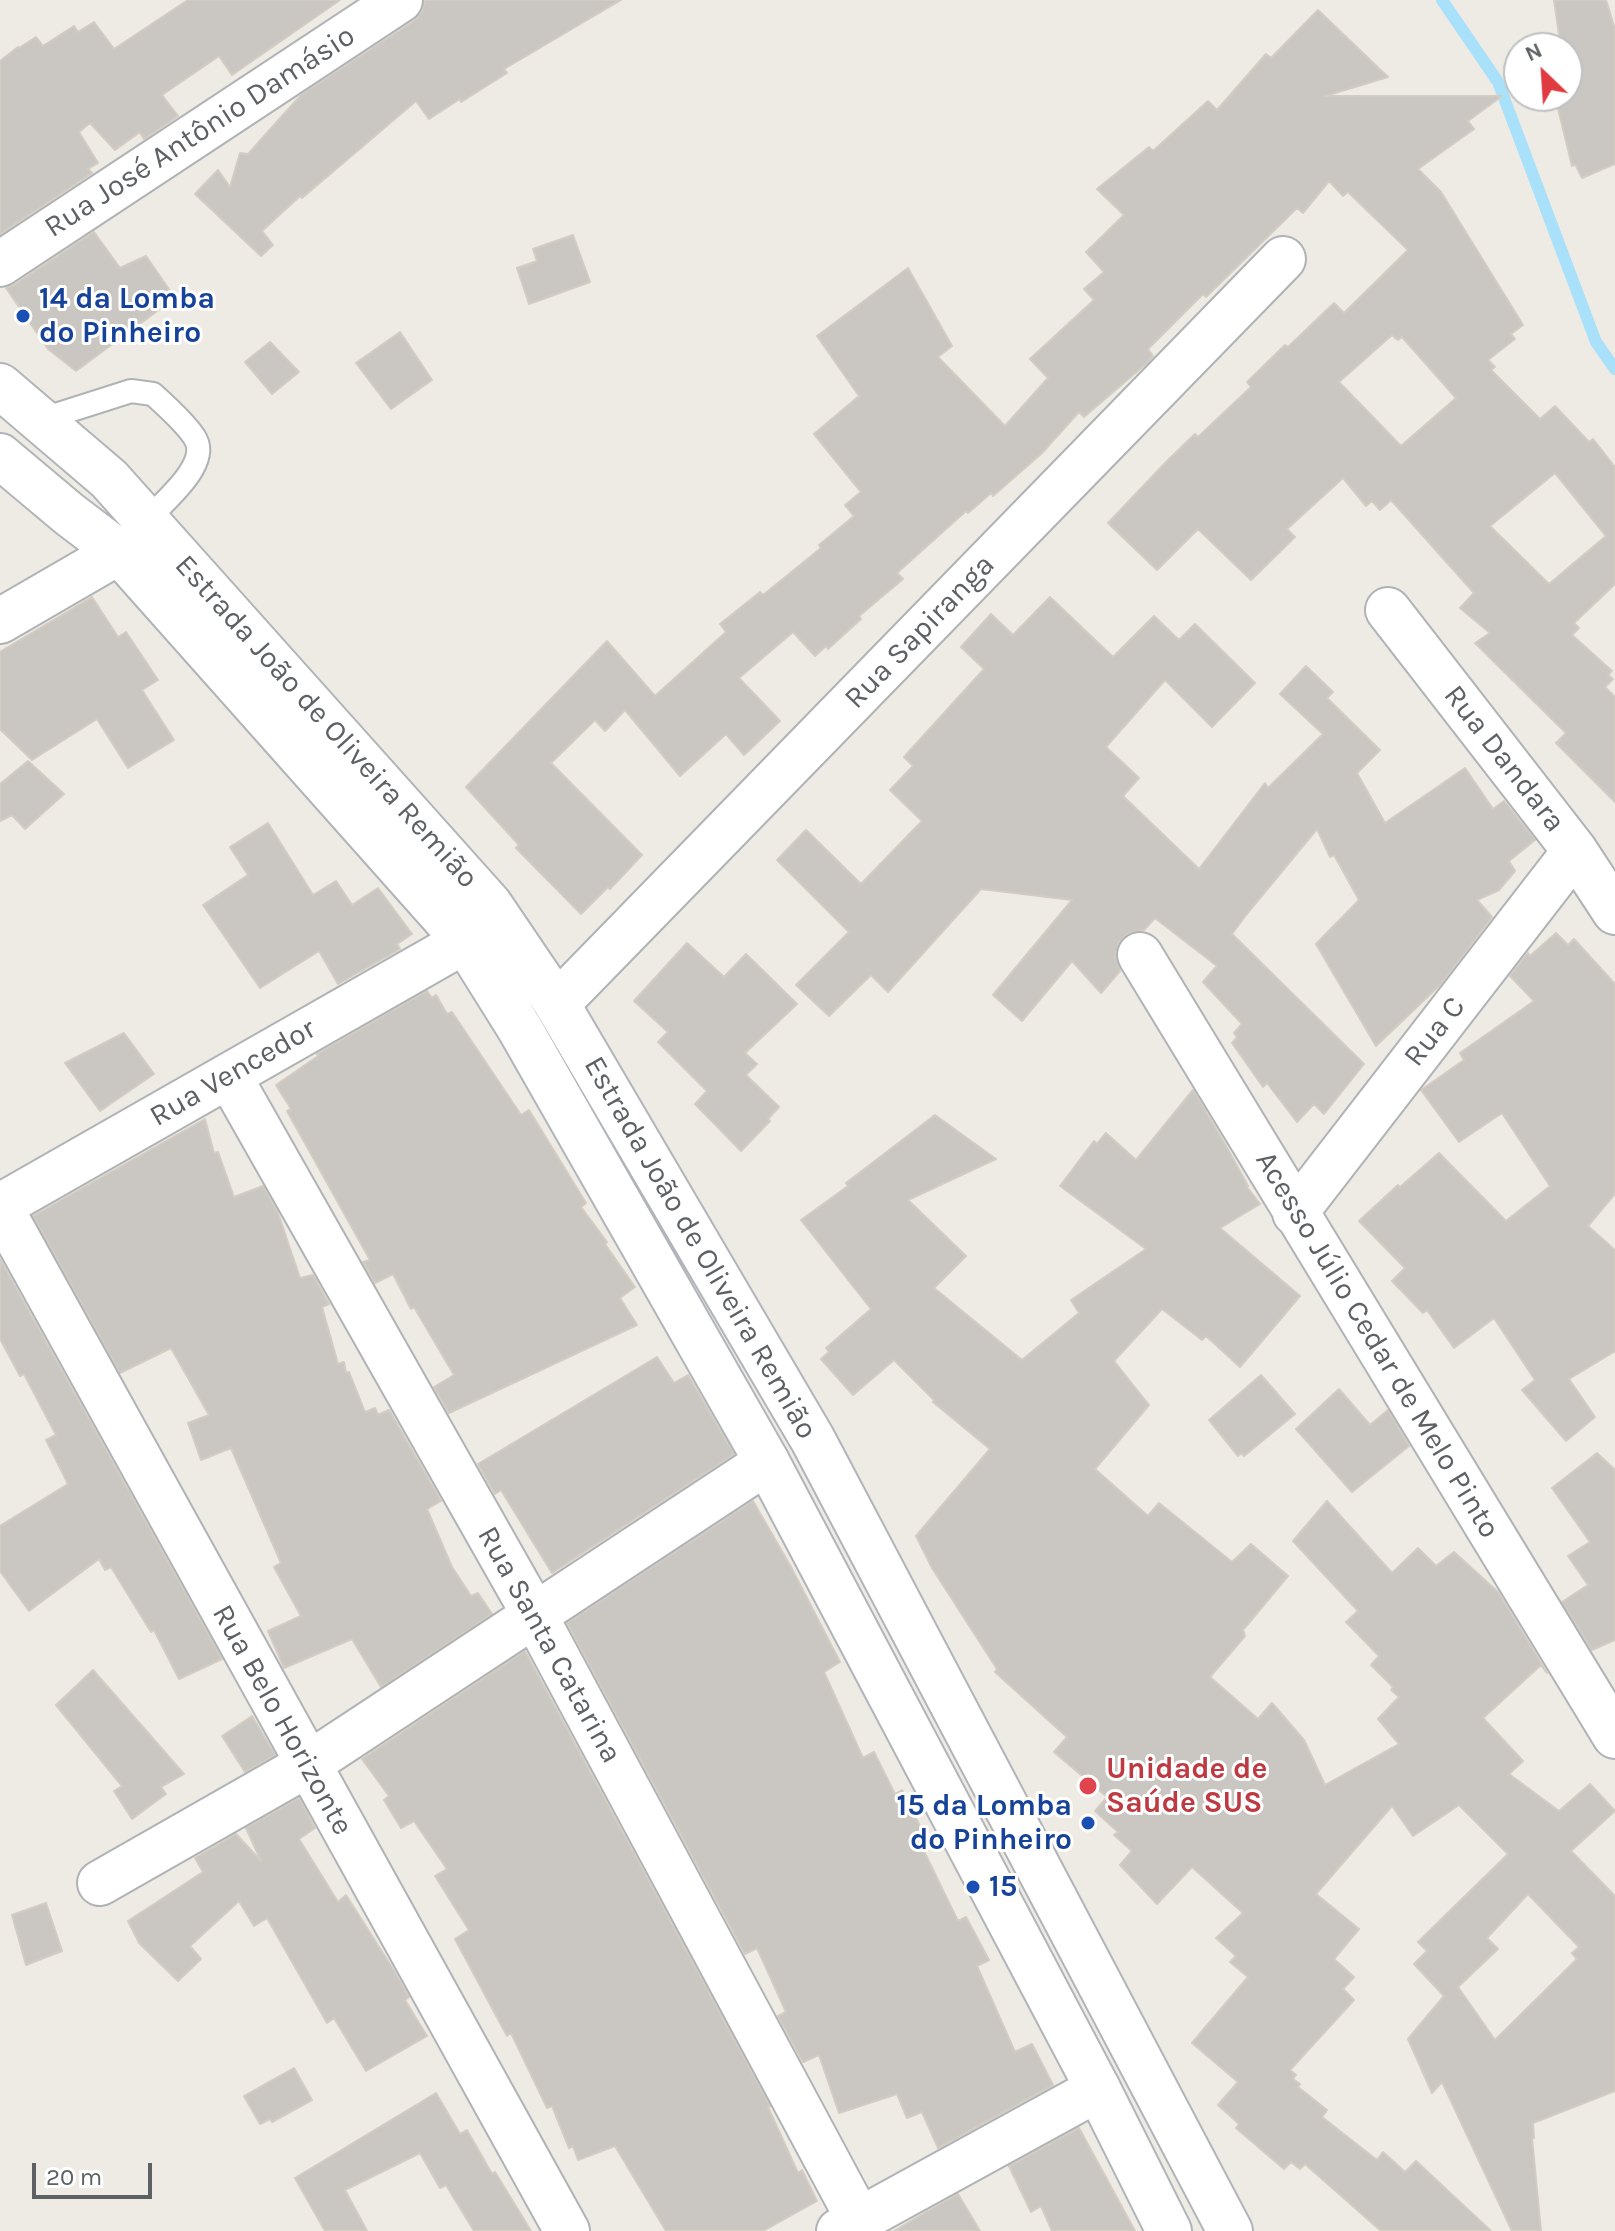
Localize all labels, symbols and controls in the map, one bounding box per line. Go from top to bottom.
street label: Rua José Antônio Damásio [38,18,362,246]
north arrow [1503,32,1583,112]
text: N [1521,37,1546,67]
place label: 14 da Lomba do Pinheiro [39,281,215,352]
marker: 14 da Lomba do Pinheiro [14,307,32,325]
street label: Rua Sapiranga [838,547,1002,717]
street label: Estrada João de Oliveira Remião [167,548,485,896]
street label: Rua Dandara [1436,678,1572,840]
street label: Rua C [1397,990,1473,1074]
street label: Rua Vencedor [144,1011,322,1135]
street label: Estrada João de Oliveira Remião [575,1050,825,1446]
street label: Acesso Júlio Cedar de Melo Pinto [1247,1145,1507,1545]
street label: Rua Santa Catarina [469,1520,629,1770]
street label: Rua Belo Horizonte [204,1599,360,1841]
place label: Unidade de Saúde SUS [1106,1751,1267,1822]
marker: Unidade de Saúde SUS [1077,1775,1099,1797]
place label: 15 da Lomba do Pinheiro [896,1788,1072,1858]
marker: 15 da Lomba do Pinheiro [1079,1814,1097,1832]
place label: 15 [989,1869,1017,1905]
marker: 15 [964,1878,982,1896]
scale bar [36,2147,156,2197]
text: 20 m [46,2163,102,2191]

